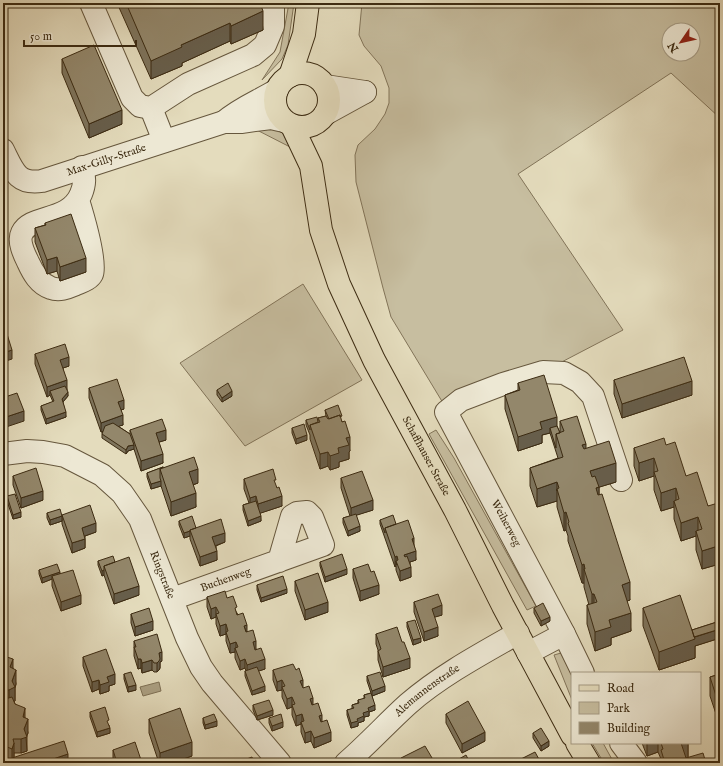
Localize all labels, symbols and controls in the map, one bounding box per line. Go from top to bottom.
scale bar [24,22,136,48]
north arrow [661,22,701,62]
text: 50 m [30,29,52,44]
text: N [665,39,683,56]
street label: Max-Gilly-Straße [65,141,148,180]
street label: Schaffhauser Straße [399,414,453,498]
street label: Weiherweg [488,497,525,550]
street label: Ringstraße [146,549,178,601]
street label: Buchenweg [199,564,254,595]
street label: Alemannenstraße [391,661,463,721]
legend [571,672,701,744]
text: Road [607,681,635,696]
text: Park [607,701,630,716]
text: Building [607,721,651,736]

